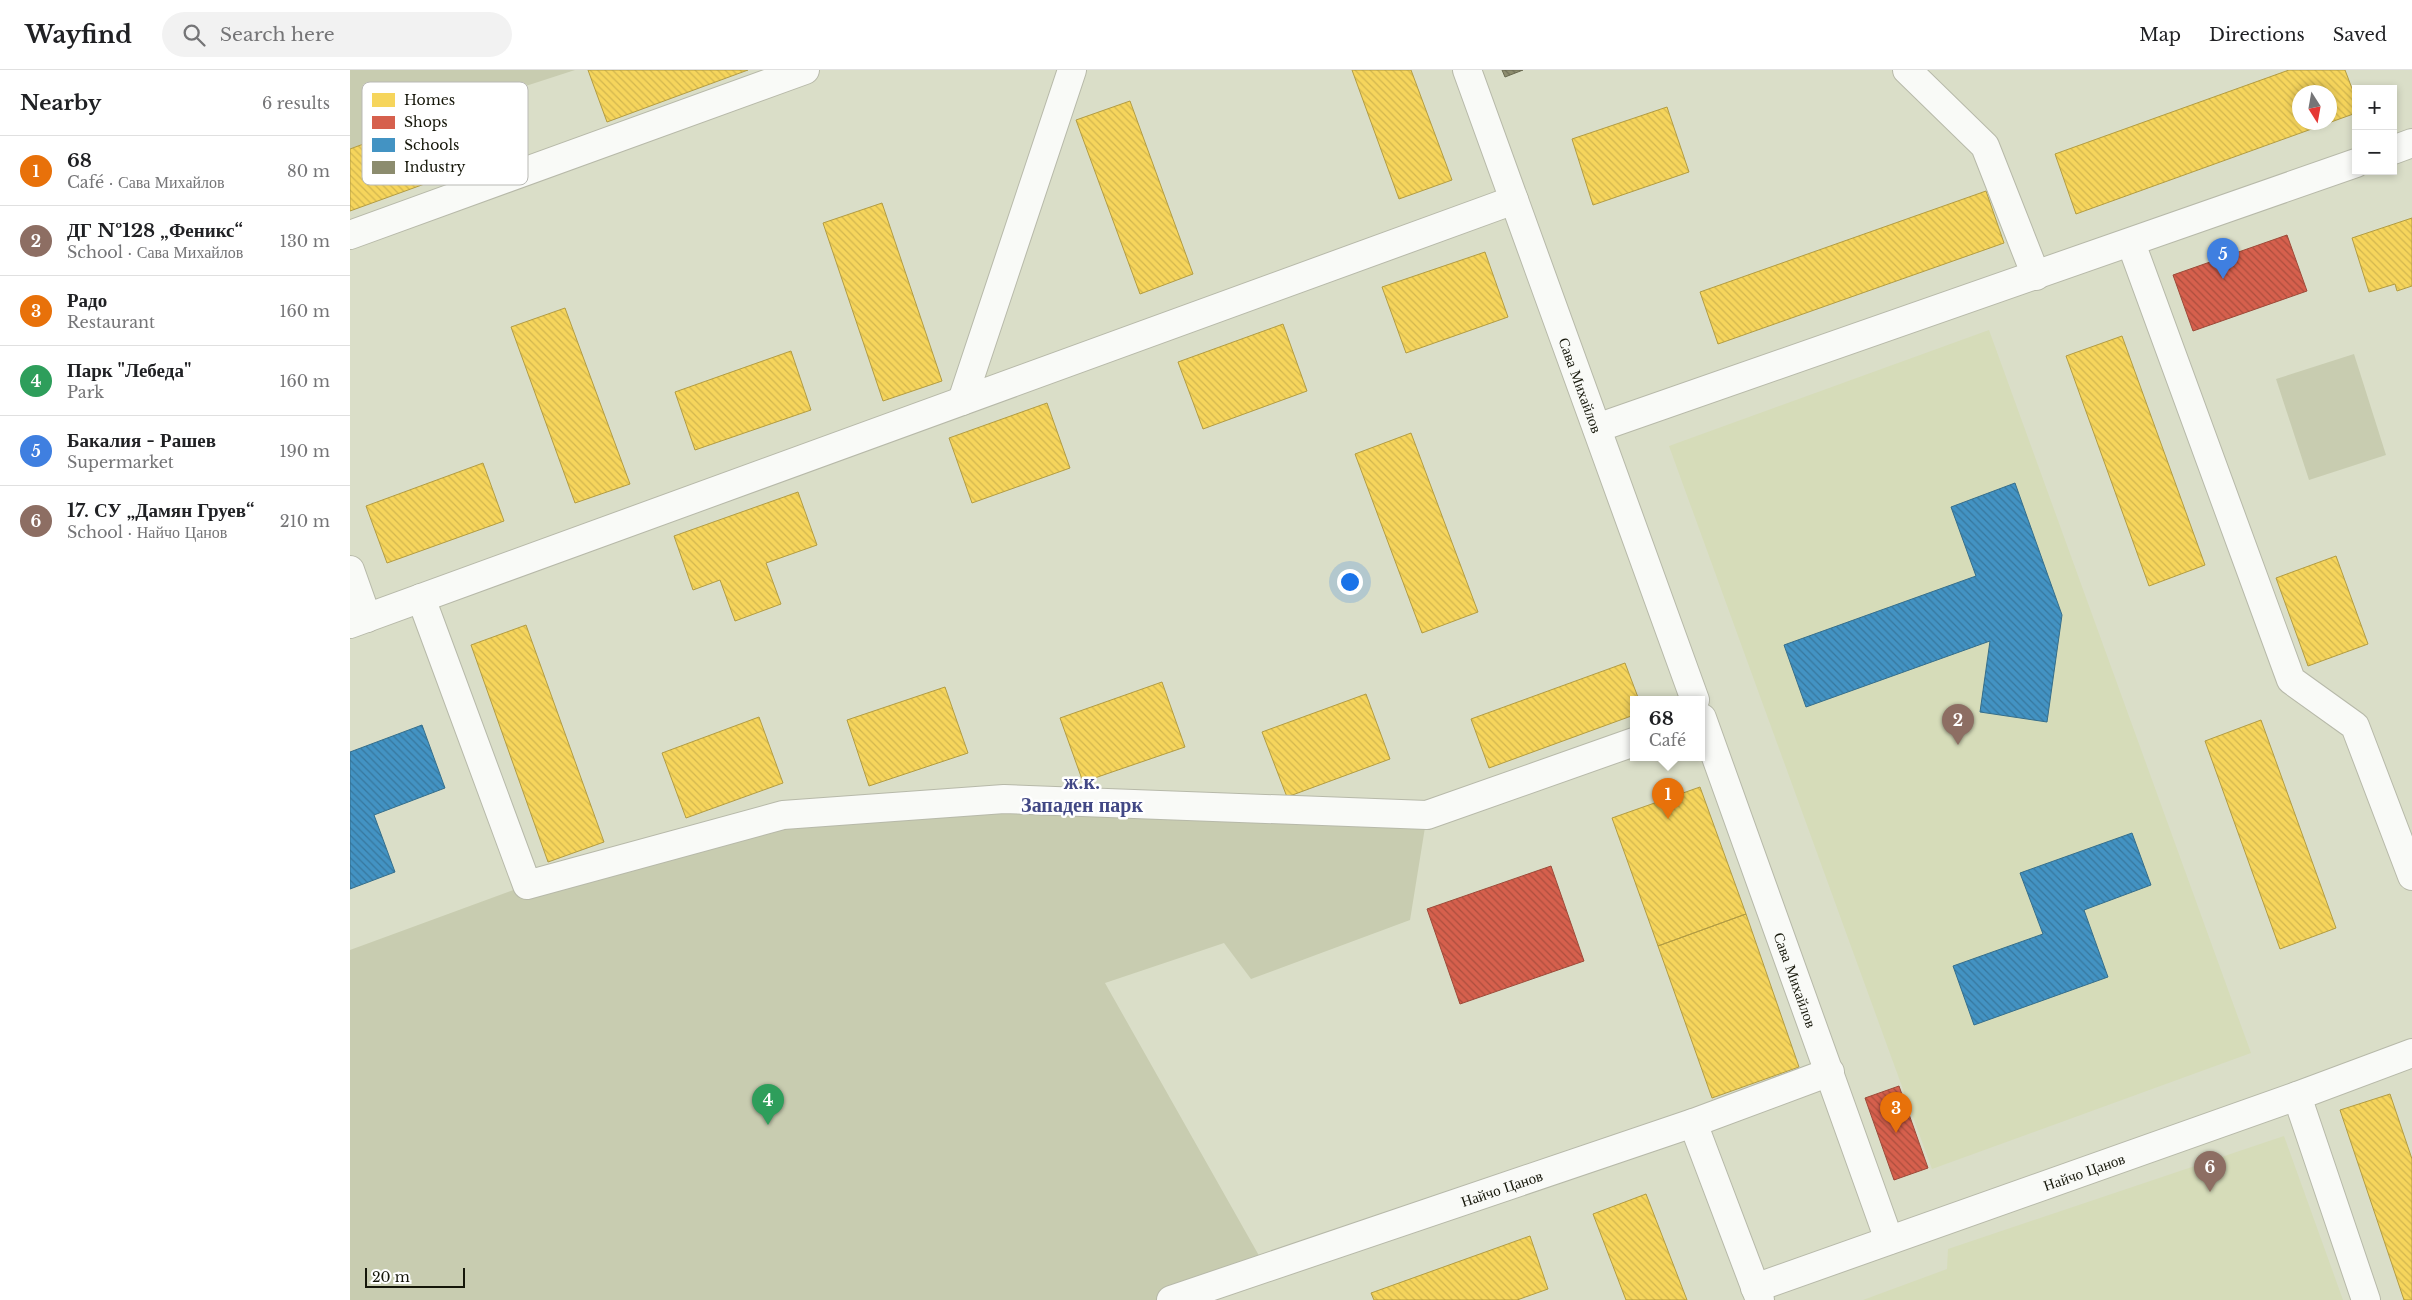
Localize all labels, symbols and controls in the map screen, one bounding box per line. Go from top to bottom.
search box [162,12,512,57]
text: Wayfind [25,20,132,49]
icon: search [180,21,208,49]
text: Search here [220,23,335,46]
text: Map [2139,24,2181,46]
text: Directions [2209,24,2305,46]
text: Saved [2333,24,2387,46]
legend [362,82,528,185]
north arrow [2292,85,2337,130]
map controls [2352,85,2397,175]
button: + [2352,85,2397,130]
text: Nearby [20,90,101,116]
text: Homes [404,91,455,109]
text: 6 results [262,93,330,113]
text: Shops [404,113,448,131]
button: − [2352,130,2397,175]
text: Schools [404,136,459,154]
text: 68 [67,149,92,172]
text: Industry [404,158,466,176]
text: 1 [33,161,39,181]
text: 80 m [287,161,330,181]
text: Café · Сава Михайлов [67,172,225,192]
text: ДГ №128 „Феникс“ [67,219,243,242]
text: 2 [31,231,41,251]
text: 130 m [280,231,330,251]
pin: 5 [2207,238,2239,279]
text: School · Сава Михайлов [67,242,243,262]
text: Радо [67,289,107,312]
text: 3 [31,301,41,321]
text: 160 m [279,301,330,321]
text: Restaurant [67,312,155,332]
street label: Сава Михайлов [1555,335,1607,435]
text: Парк "Лебеда" [67,359,191,382]
text: 4 [31,371,41,391]
text: 160 m [279,371,330,391]
text: Park [67,382,104,402]
text: Бакалия - Рашев [67,429,216,452]
text: 5 [31,441,41,461]
text: 190 m [279,441,330,461]
text: Supermarket [67,452,174,472]
text: 17. СУ „Дамян Груев“ [67,499,255,522]
text: 6 [31,511,41,531]
text: 210 m [280,511,330,531]
text: School · Найчо Цанов [67,522,227,542]
your location [1337,569,1363,595]
popup [1630,696,1705,761]
pin: 2 [1942,704,1974,745]
text: 68 [1649,707,1674,730]
text: Café [1649,730,1686,750]
district label: ж.к. Западен парк [1021,770,1143,817]
pin: 1 [1652,778,1684,819]
street label: Сава Михайлов [1770,929,1822,1030]
pin: 4 [752,1084,784,1125]
pin: 3 [1880,1092,1912,1133]
street label: Найчо Цанов [2041,1148,2127,1195]
pin: 6 [2194,1151,2226,1192]
street label: Найчо Цанов [1458,1165,1545,1211]
scale bar [365,1265,465,1288]
text: 20 m [372,1268,410,1286]

